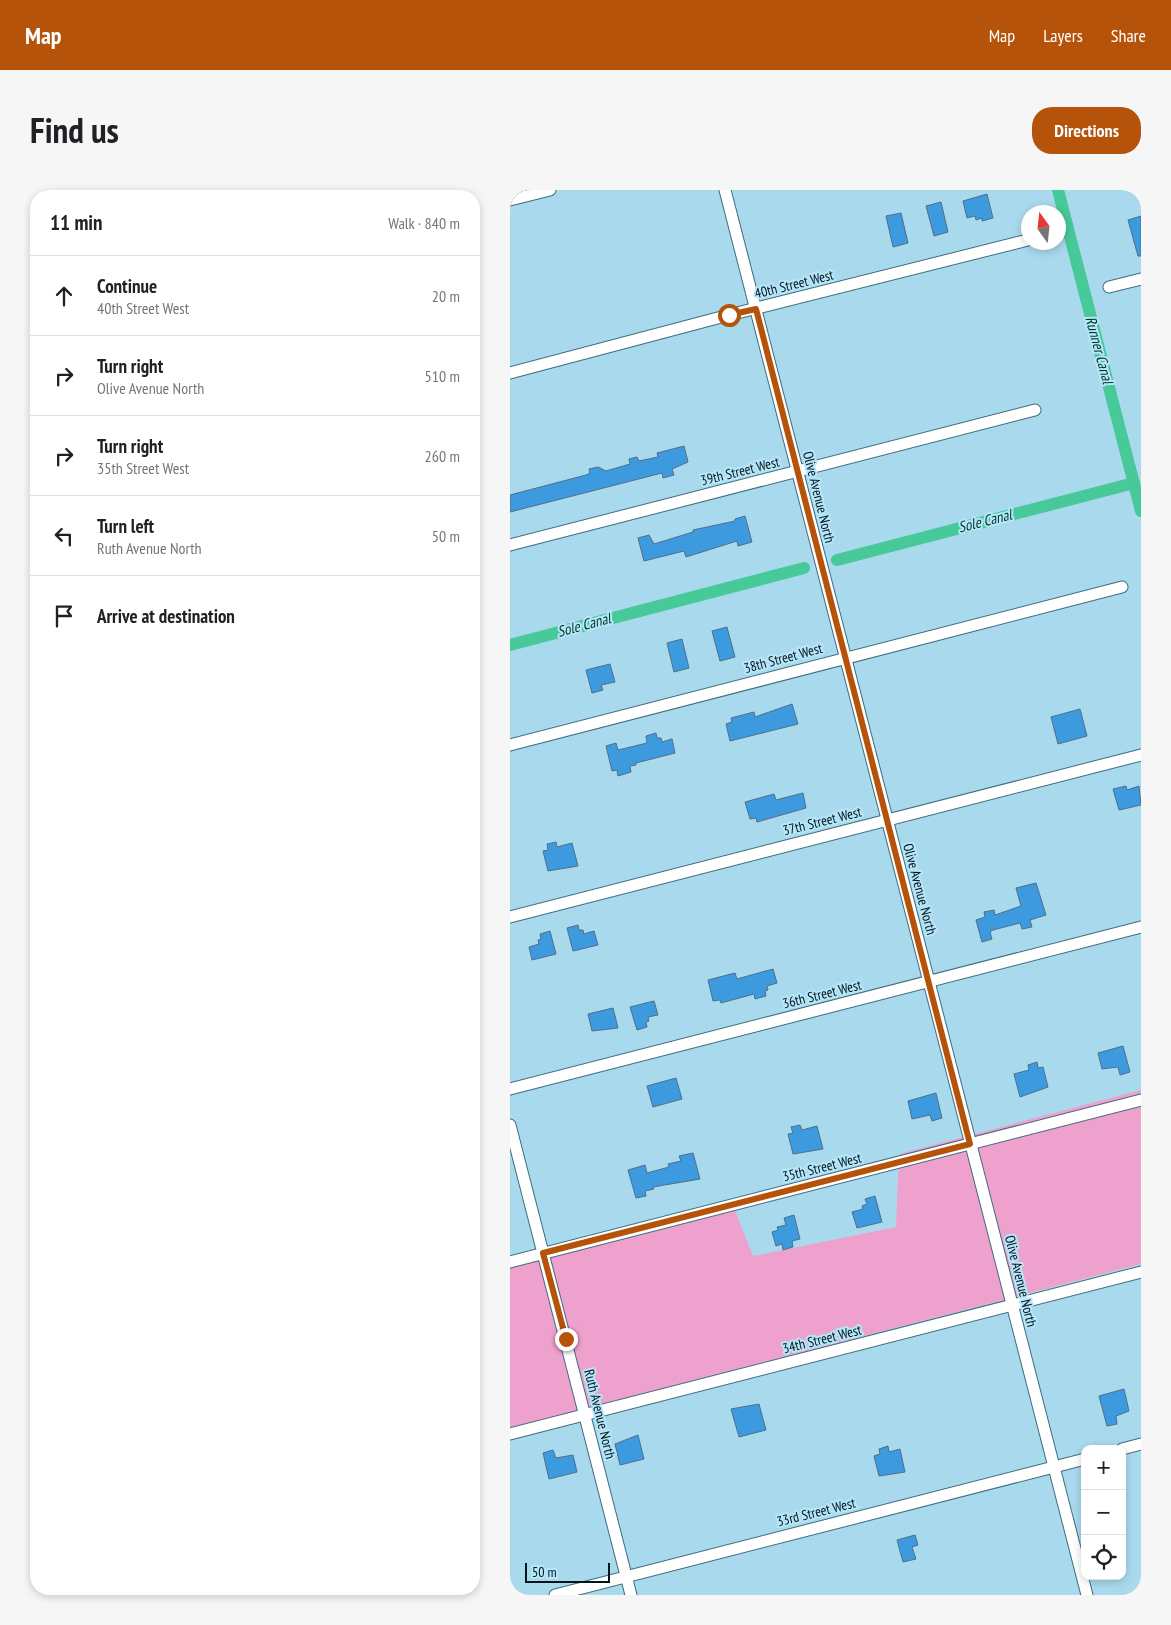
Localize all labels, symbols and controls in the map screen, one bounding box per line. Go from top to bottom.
text: Map [25,20,62,51]
text: Map [989,24,1015,47]
text: Layers [1043,24,1083,47]
text: Share [1111,24,1146,47]
text: Find us [30,107,119,153]
button: Directions [1032,107,1141,154]
north arrow [1021,205,1066,250]
text: 11 min [50,209,102,236]
text: Walk · 840 m [388,213,460,233]
street label: 40th Street West [753,265,835,302]
text: Continue [97,274,157,298]
icon: ahead [50,282,78,310]
text: 20 m [432,286,460,306]
text: 40th Street West [97,298,189,318]
route start [718,304,741,327]
water label: Runner Canal [1081,314,1118,387]
text: Turn right [97,354,163,378]
icon: right [50,362,78,390]
text: 510 m [425,366,460,386]
text: Olive Avenue North [97,378,204,398]
text: Turn right [97,434,163,458]
icon: right [50,442,78,470]
text: 260 m [425,446,460,466]
street label: Olive Avenue North [799,449,839,545]
street label: 39th Street West [699,452,781,489]
text: 35th Street West [97,458,189,478]
water label: Sole Canal [956,504,1015,536]
text: Turn left [97,514,154,538]
icon: left [50,522,78,550]
text: 50 m [432,526,460,546]
text: Ruth Avenue North [97,538,202,558]
icon: arrive [50,602,78,630]
text: Arrive at destination [97,604,235,628]
water label: Sole Canal [555,608,614,641]
street label: 38th Street West [742,639,824,677]
street label: 37th Street West [781,803,863,839]
street label: Olive Avenue North [899,841,941,937]
street label: 36th Street West [781,975,863,1012]
street label: 35th Street West [781,1148,863,1185]
street label: Olive Avenue North [1001,1233,1041,1329]
street label: 34th Street West [781,1320,863,1357]
route end [555,1328,578,1351]
street label: Ruth Avenue North [580,1367,620,1461]
map controls [1081,1445,1126,1580]
button: + [1081,1445,1126,1490]
button: − [1081,1490,1126,1535]
street label: 33rd Street West [775,1494,857,1530]
button: locate [1081,1535,1126,1580]
scale bar [525,1560,610,1583]
text: 50 m [532,1563,557,1581]

